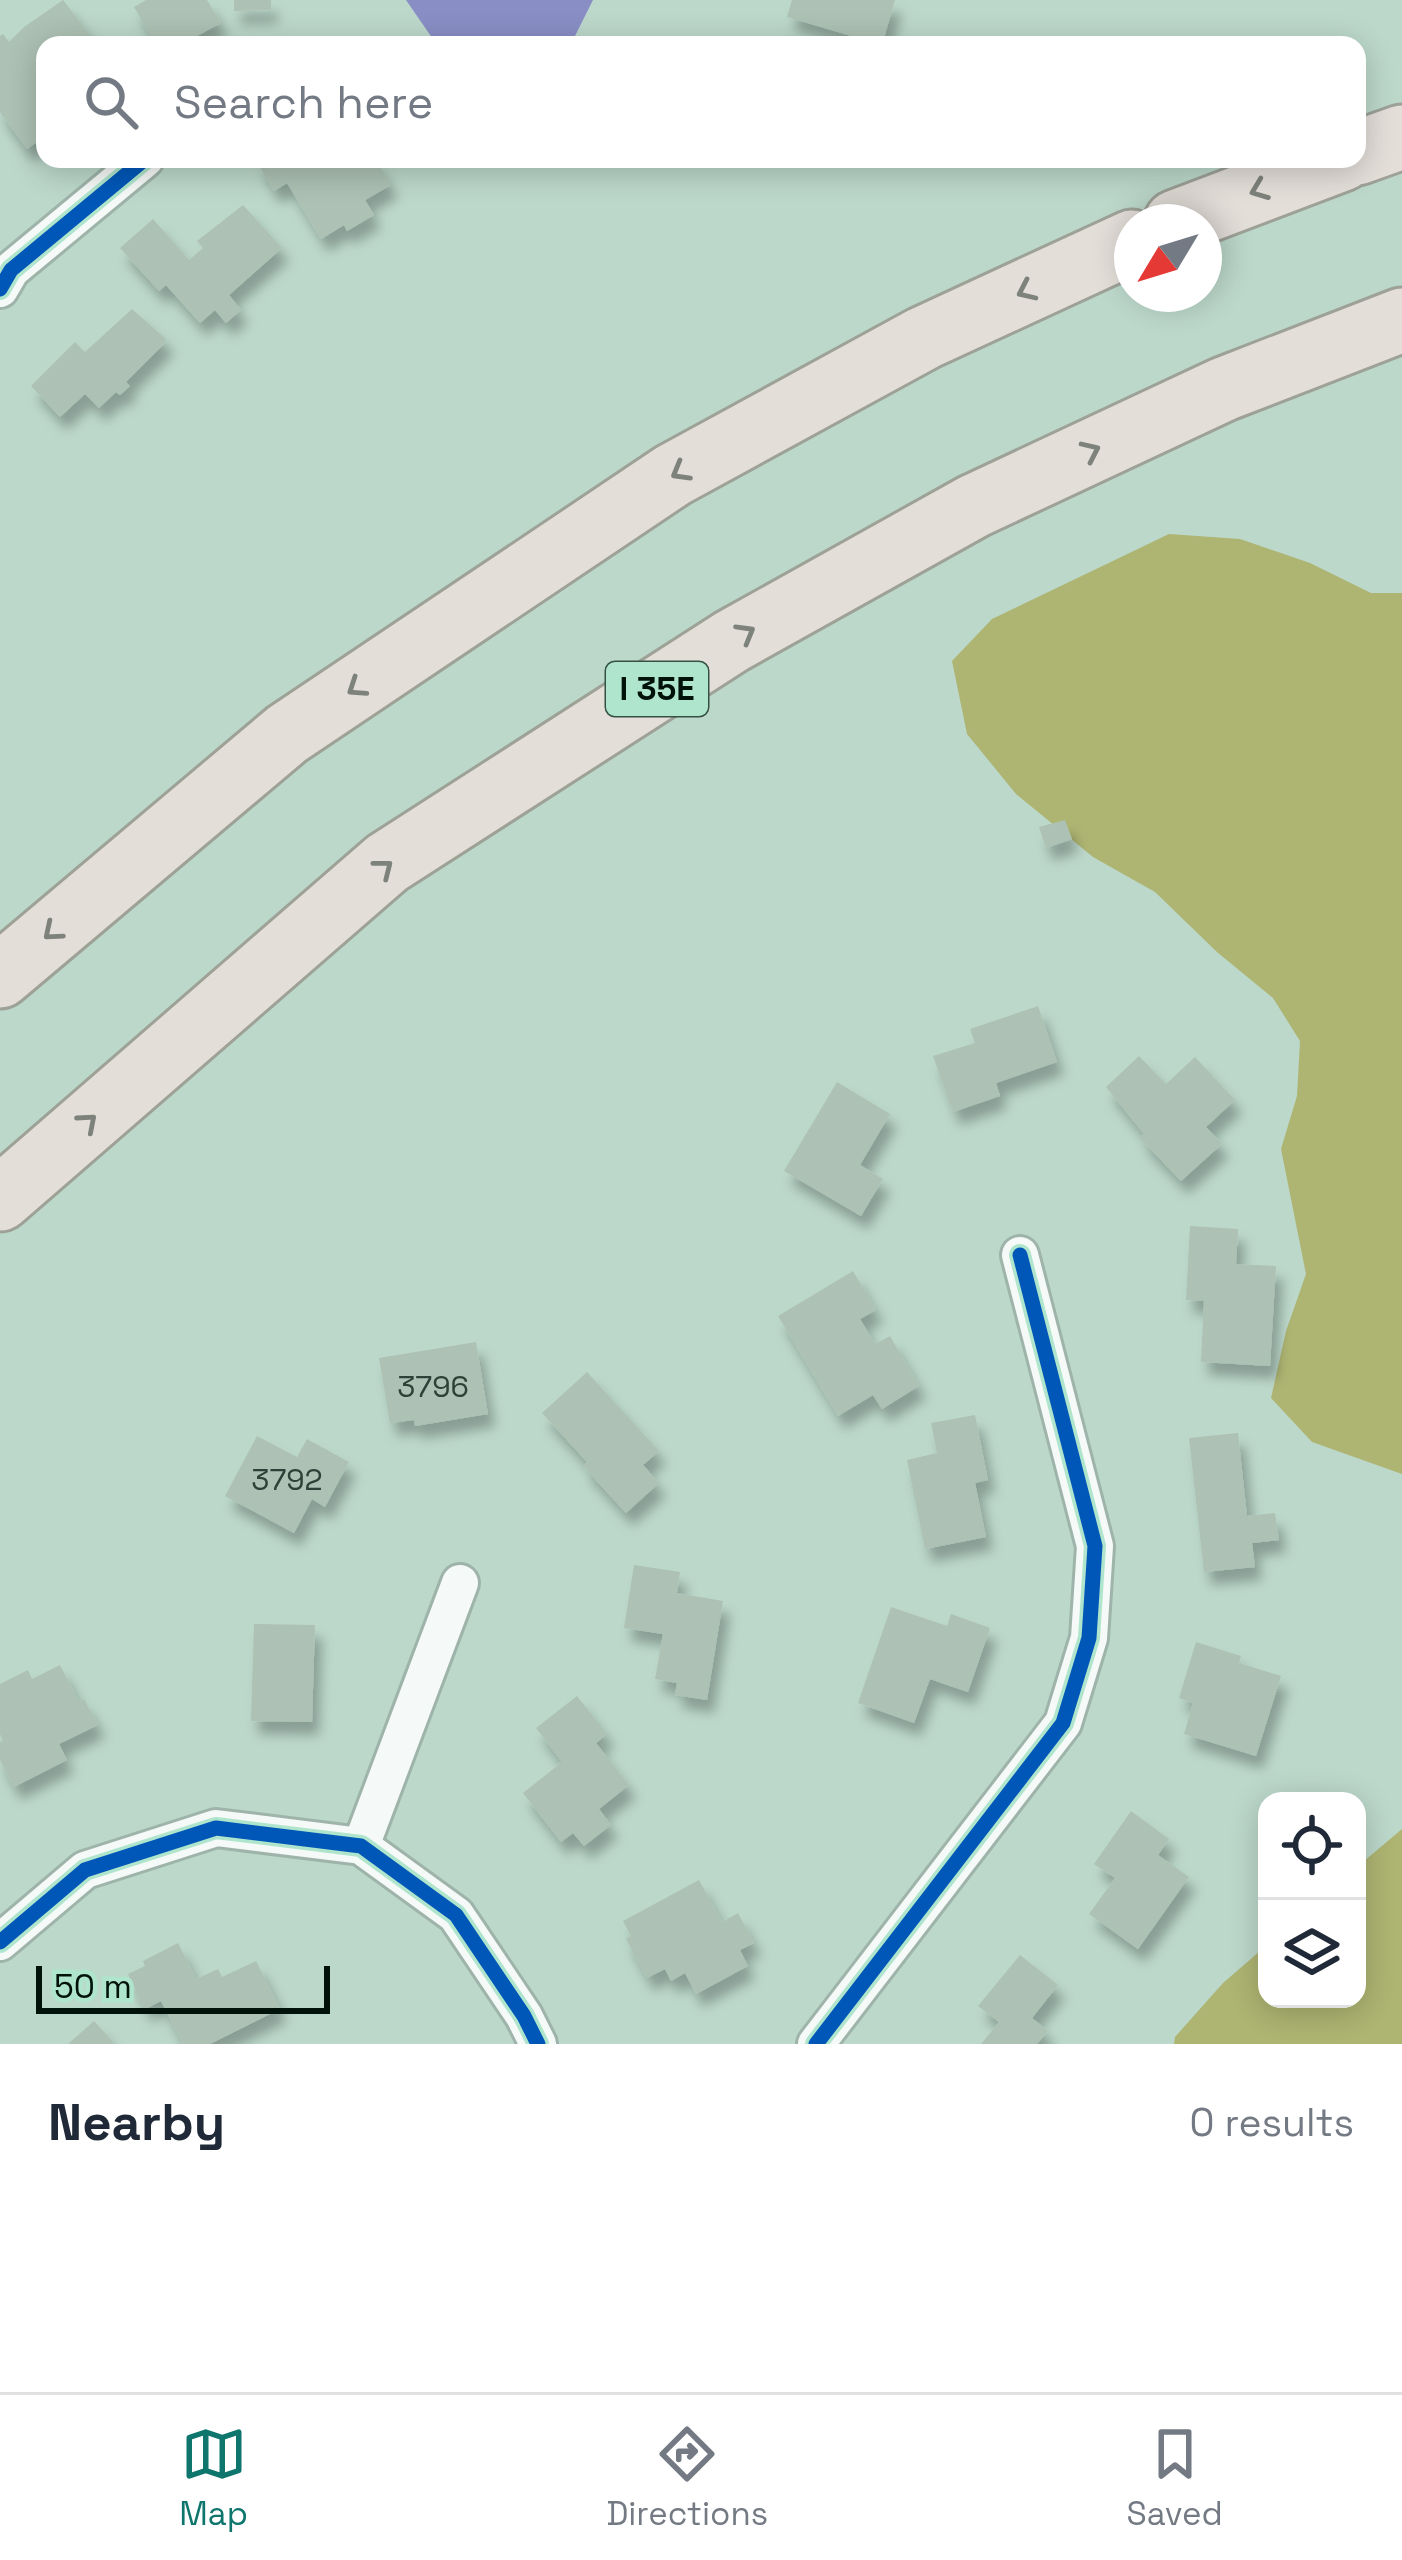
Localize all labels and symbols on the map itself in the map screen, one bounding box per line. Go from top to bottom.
one-way arrow [1250,176,1271,200]
north arrow [1114,204,1222,312]
one-way arrow [1017,277,1038,301]
one-way arrow [1079,442,1100,465]
one-way arrow [671,457,693,480]
one-way arrow [733,624,755,647]
road number: I 35E [606,662,708,716]
one-way arrow [347,674,369,696]
one-way arrow [370,860,392,882]
one-way arrow [44,918,66,939]
one-way arrow [75,1115,96,1136]
house number: 3796 [397,1367,469,1406]
house number: 3792 [251,1460,323,1499]
scale bar [36,1960,330,2013]

